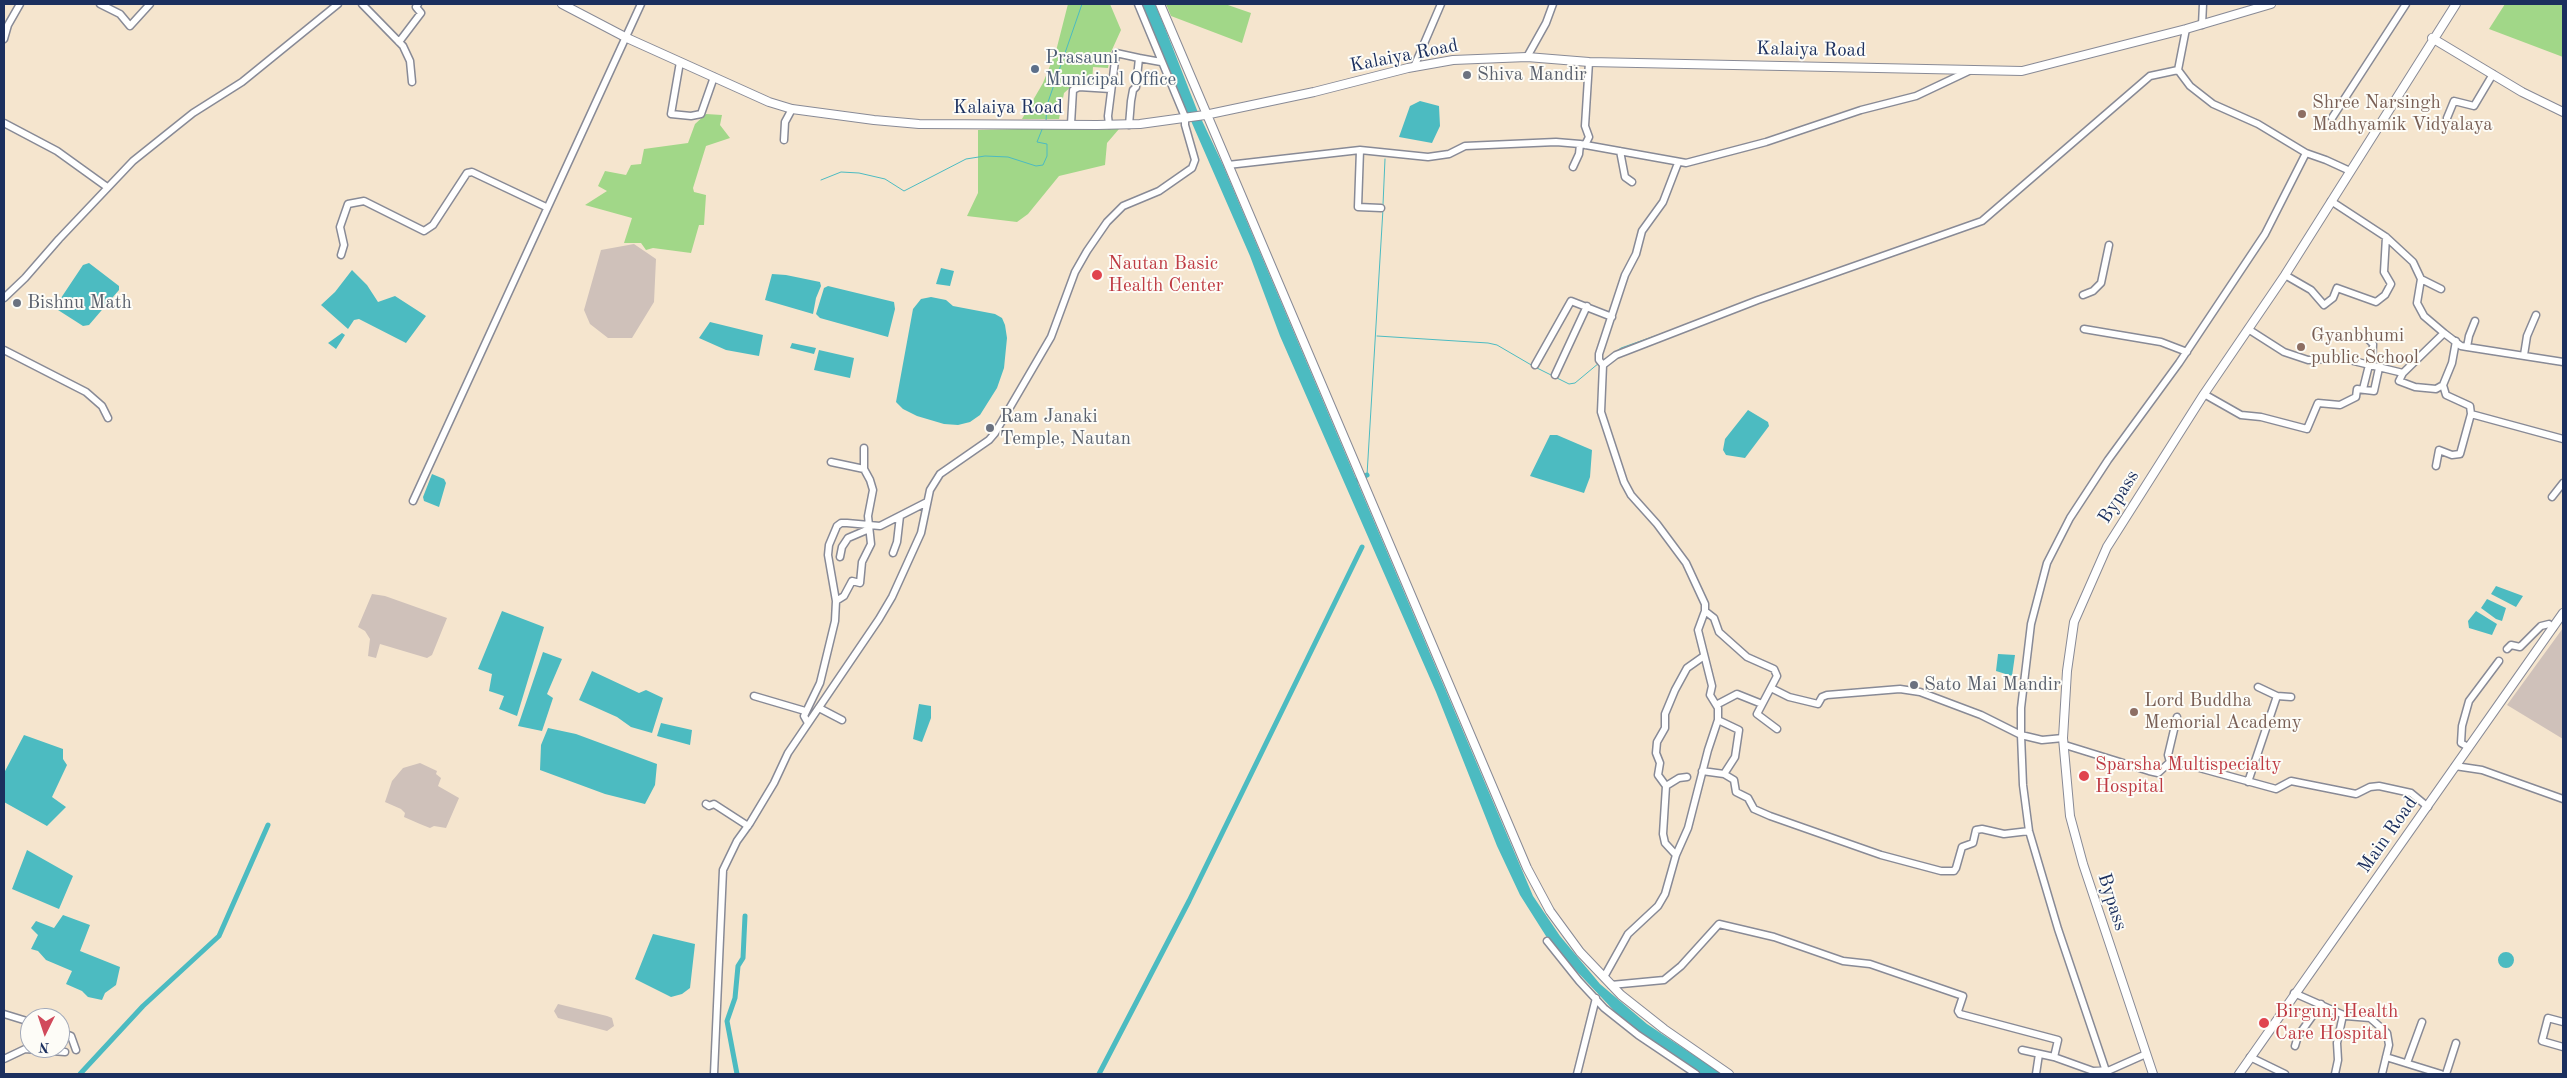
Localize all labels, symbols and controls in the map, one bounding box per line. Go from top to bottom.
street label: Kalaiya Road [1348,34,1460,78]
street label: Kalaiya Road [1756,38,1866,62]
place label: Prasauni Municipal Office [1045,47,1176,91]
marker: Prasauni Municipal Office [1029,63,1041,75]
place label: Shiva Mandir [1477,64,1587,86]
marker: Shiva Mandir [1461,69,1473,81]
place label: Shree Narsingh Madhyamik Vidyalaya [2312,92,2493,136]
street label: Kalaiya Road [953,97,1063,119]
marker: Shree Narsingh Madhyamik Vidyalaya [2296,108,2308,120]
place label: Nautan Basic Health Center [1108,253,1223,297]
marker: Nautan Basic Health Center [1090,268,1104,282]
place label: Bishnu Math [27,292,132,314]
marker: Bishnu Math [11,297,23,309]
place label: Gyanbhumi public School [2311,325,2419,369]
marker: Gyanbhumi public School [2295,341,2307,353]
place label: Ram Janaki Temple, Nautan [1000,406,1131,450]
marker: Ram Janaki Temple, Nautan [984,422,996,434]
street label: Bypass [2094,466,2144,528]
place label: Sato Mai Mandir [1924,674,2061,696]
marker: Sato Mai Mandir [1908,679,1920,691]
place label: Lord Buddha Memorial Academy [2144,690,2302,734]
marker: Lord Buddha Memorial Academy [2128,706,2140,718]
place label: Sparsha Multispecialty Hospital [2095,754,2282,798]
marker: Sparsha Multispecialty Hospital [2077,769,2091,783]
street label: Main Road [2353,792,2423,878]
street label: Bypass [2092,870,2132,934]
place label: Birgunj Health Care Hospital [2275,1001,2398,1045]
north arrow [20,1008,70,1058]
marker: Birgunj Health Care Hospital [2257,1016,2271,1030]
text: N [38,1040,50,1054]

